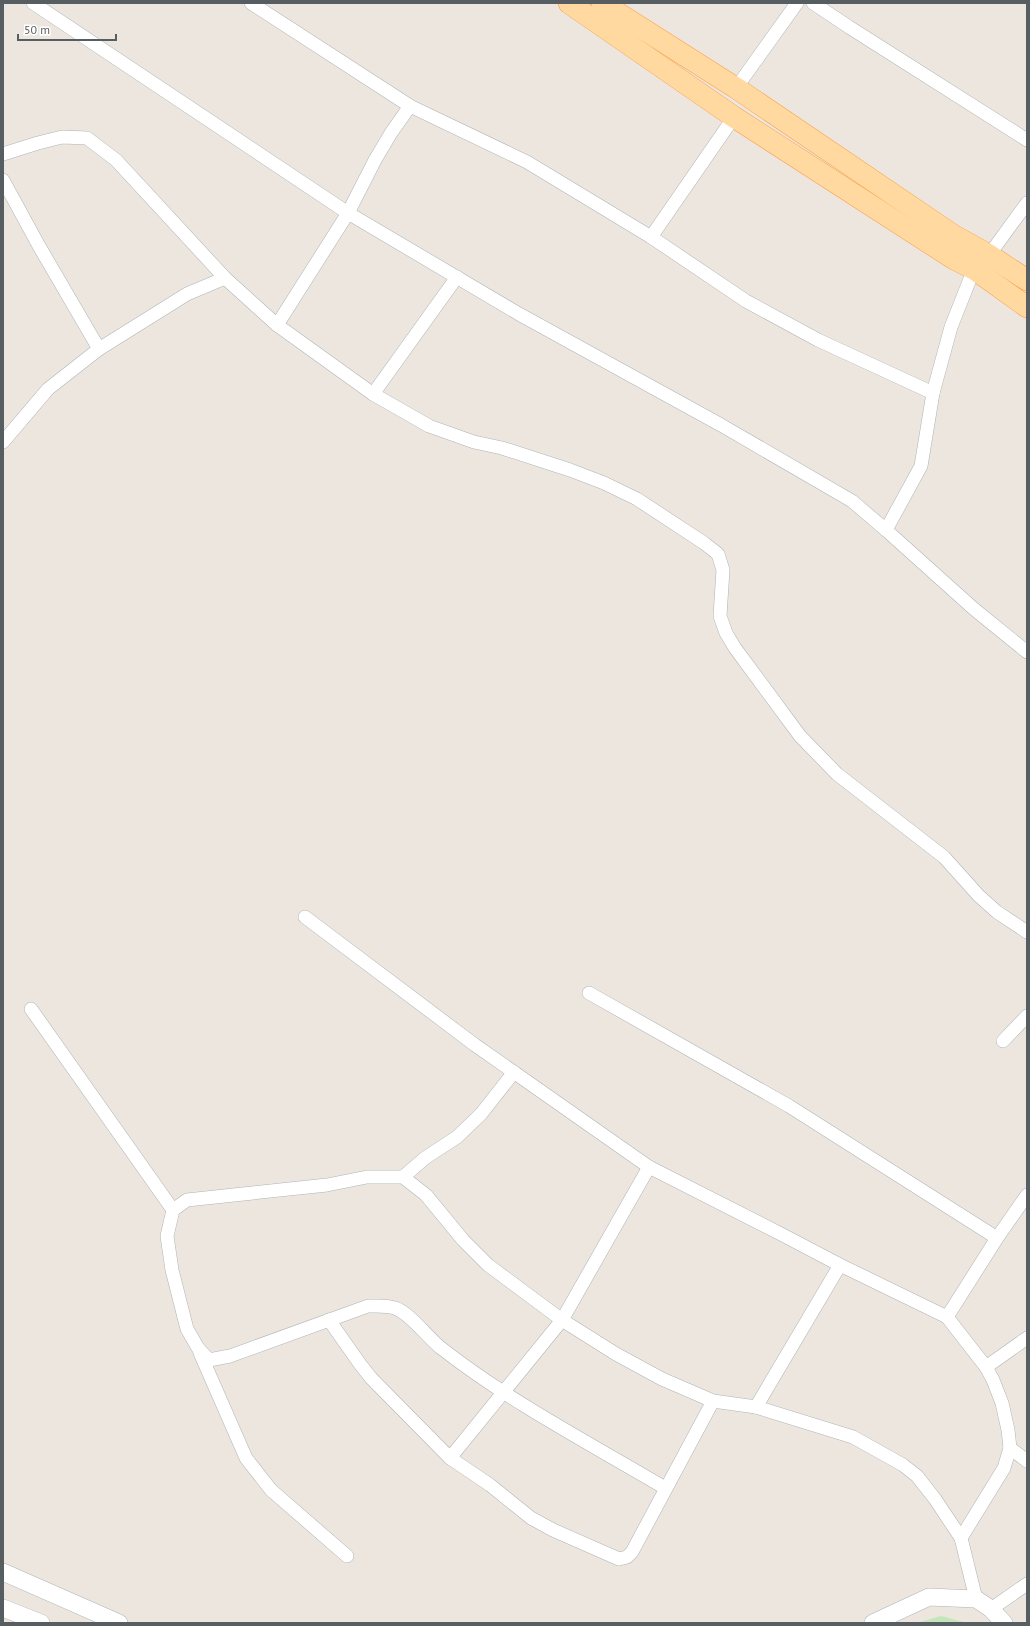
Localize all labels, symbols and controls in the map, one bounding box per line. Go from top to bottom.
scale bar [18,16,116,42]
text: 50 m [24,22,50,37]

